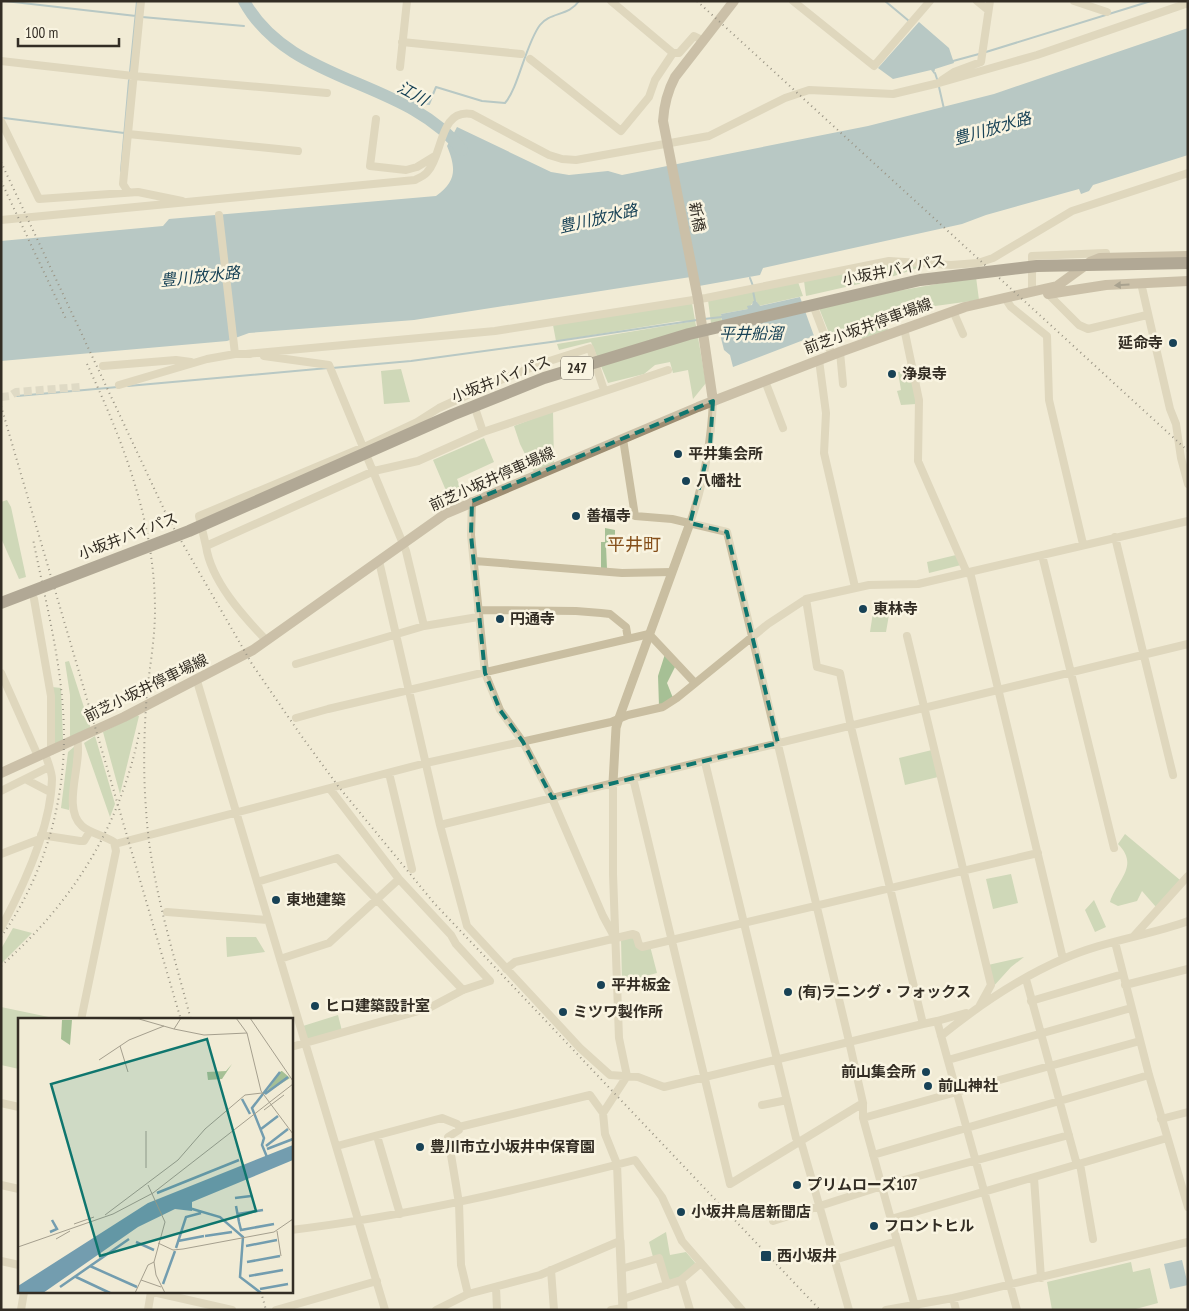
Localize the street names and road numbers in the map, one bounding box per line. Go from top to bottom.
street label: 新橋 [685,200,710,233]
street label: 小坂井バイパス [841,250,947,289]
street label: 前芝小坂井停車場線 [801,294,935,358]
street label: 小坂井バイパス [449,351,553,406]
road number: 247 [561,356,593,379]
street label: 前芝小坂井停車場線 [426,442,557,515]
street label: 小坂井バイパス [76,508,180,563]
street label: 前芝小坂井停車場線 [81,649,211,726]

